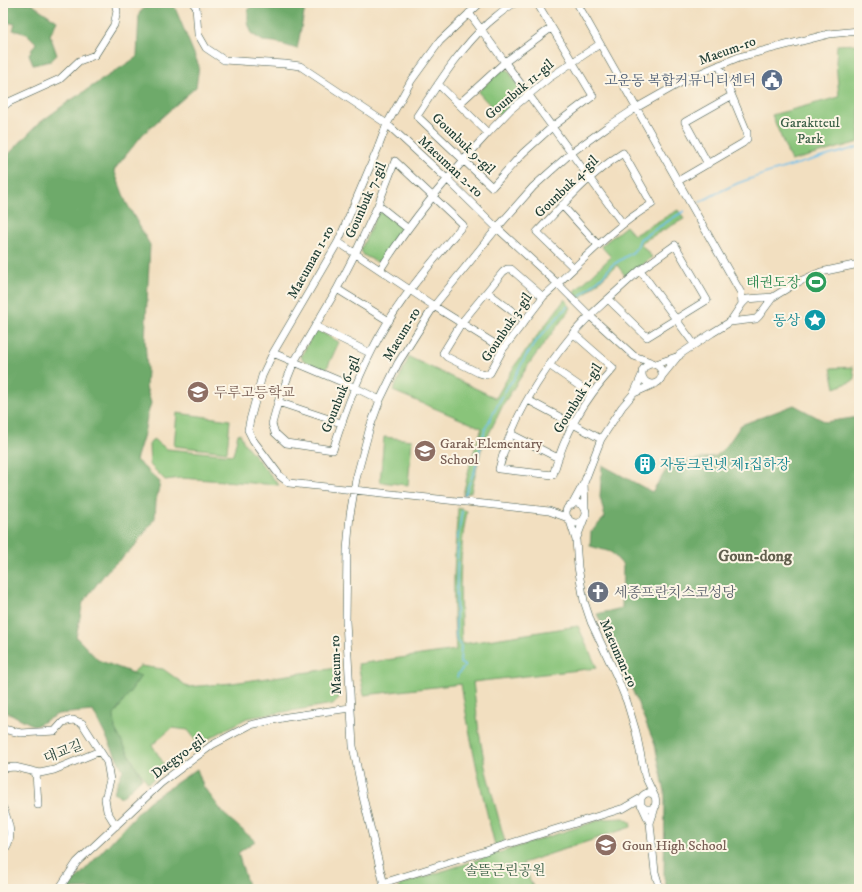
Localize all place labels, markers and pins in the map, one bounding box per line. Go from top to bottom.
public building icon: 고운동 복합커뮤니티센터 [759,67,785,93]
place label: 고운동 복합커뮤니티센터 [604,72,756,90]
sports icon: 태권도장 [803,269,829,295]
place label: 태권도장 [746,274,800,292]
place icon: 동상 [802,307,828,333]
place label: 동상 [773,312,800,330]
school or university icon: 두루고등학교 [185,379,211,405]
place label: 두루고등학교 [214,384,296,402]
place label: Garak Elementary School [440,435,543,469]
school or university icon: Garak Elementary School [412,438,438,464]
building icon: 자동크린넷 제1집하장 [632,451,658,477]
place label: 자동크린넷 제1집하장 [660,456,790,474]
church icon: 세종프란치스코성당 [585,579,611,605]
place label: 세종프란치스코성당 [614,584,736,602]
school or university icon: Goun High School [593,832,619,858]
place label: Goun High School [622,837,727,855]

